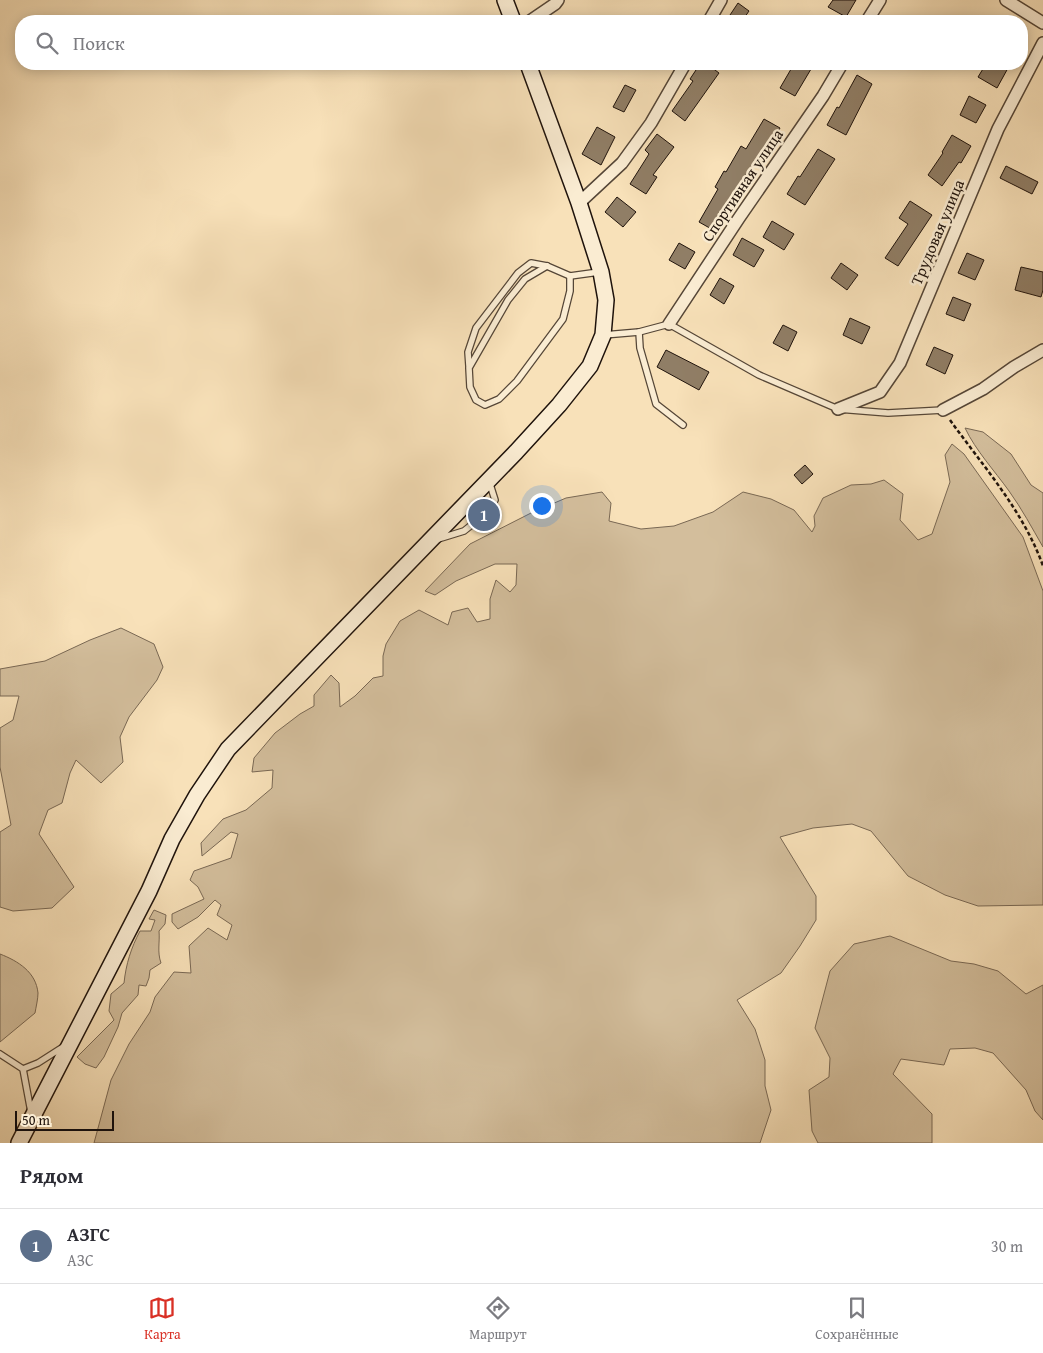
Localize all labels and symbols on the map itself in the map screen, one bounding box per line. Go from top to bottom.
street label: Спортивная улица [695,124,789,246]
street label: Трудовая улица [904,175,970,289]
your location [529,493,555,519]
pin: 1 [468,496,500,534]
scale bar [15,1108,114,1131]

